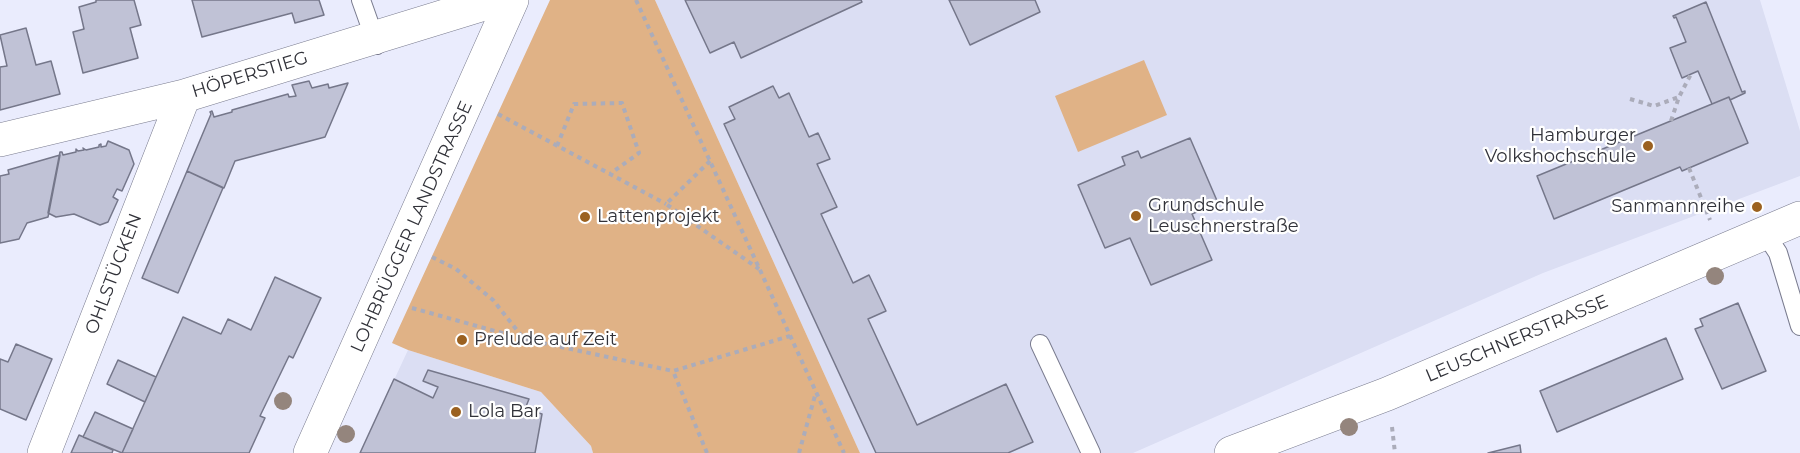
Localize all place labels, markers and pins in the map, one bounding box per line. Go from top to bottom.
place label: Hamburger Volkshochschule [1485,125,1636,168]
marker: Hamburger Volkshochschule [1641,139,1655,153]
place label: Grundschule Leuschnerstraße [1148,195,1299,238]
place label: Sanmannreihe [1611,196,1745,218]
marker: Sanmannreihe [1750,200,1764,214]
place label: Lattenprojekt [597,206,720,228]
marker: Grundschule Leuschnerstraße [1129,209,1143,223]
marker: Lattenprojekt [578,210,592,224]
place label: Prelude auf Zeit [474,329,617,351]
marker: Prelude auf Zeit [455,333,469,347]
place label: Lola Bar [468,401,541,423]
marker: Lola Bar [449,405,463,419]

